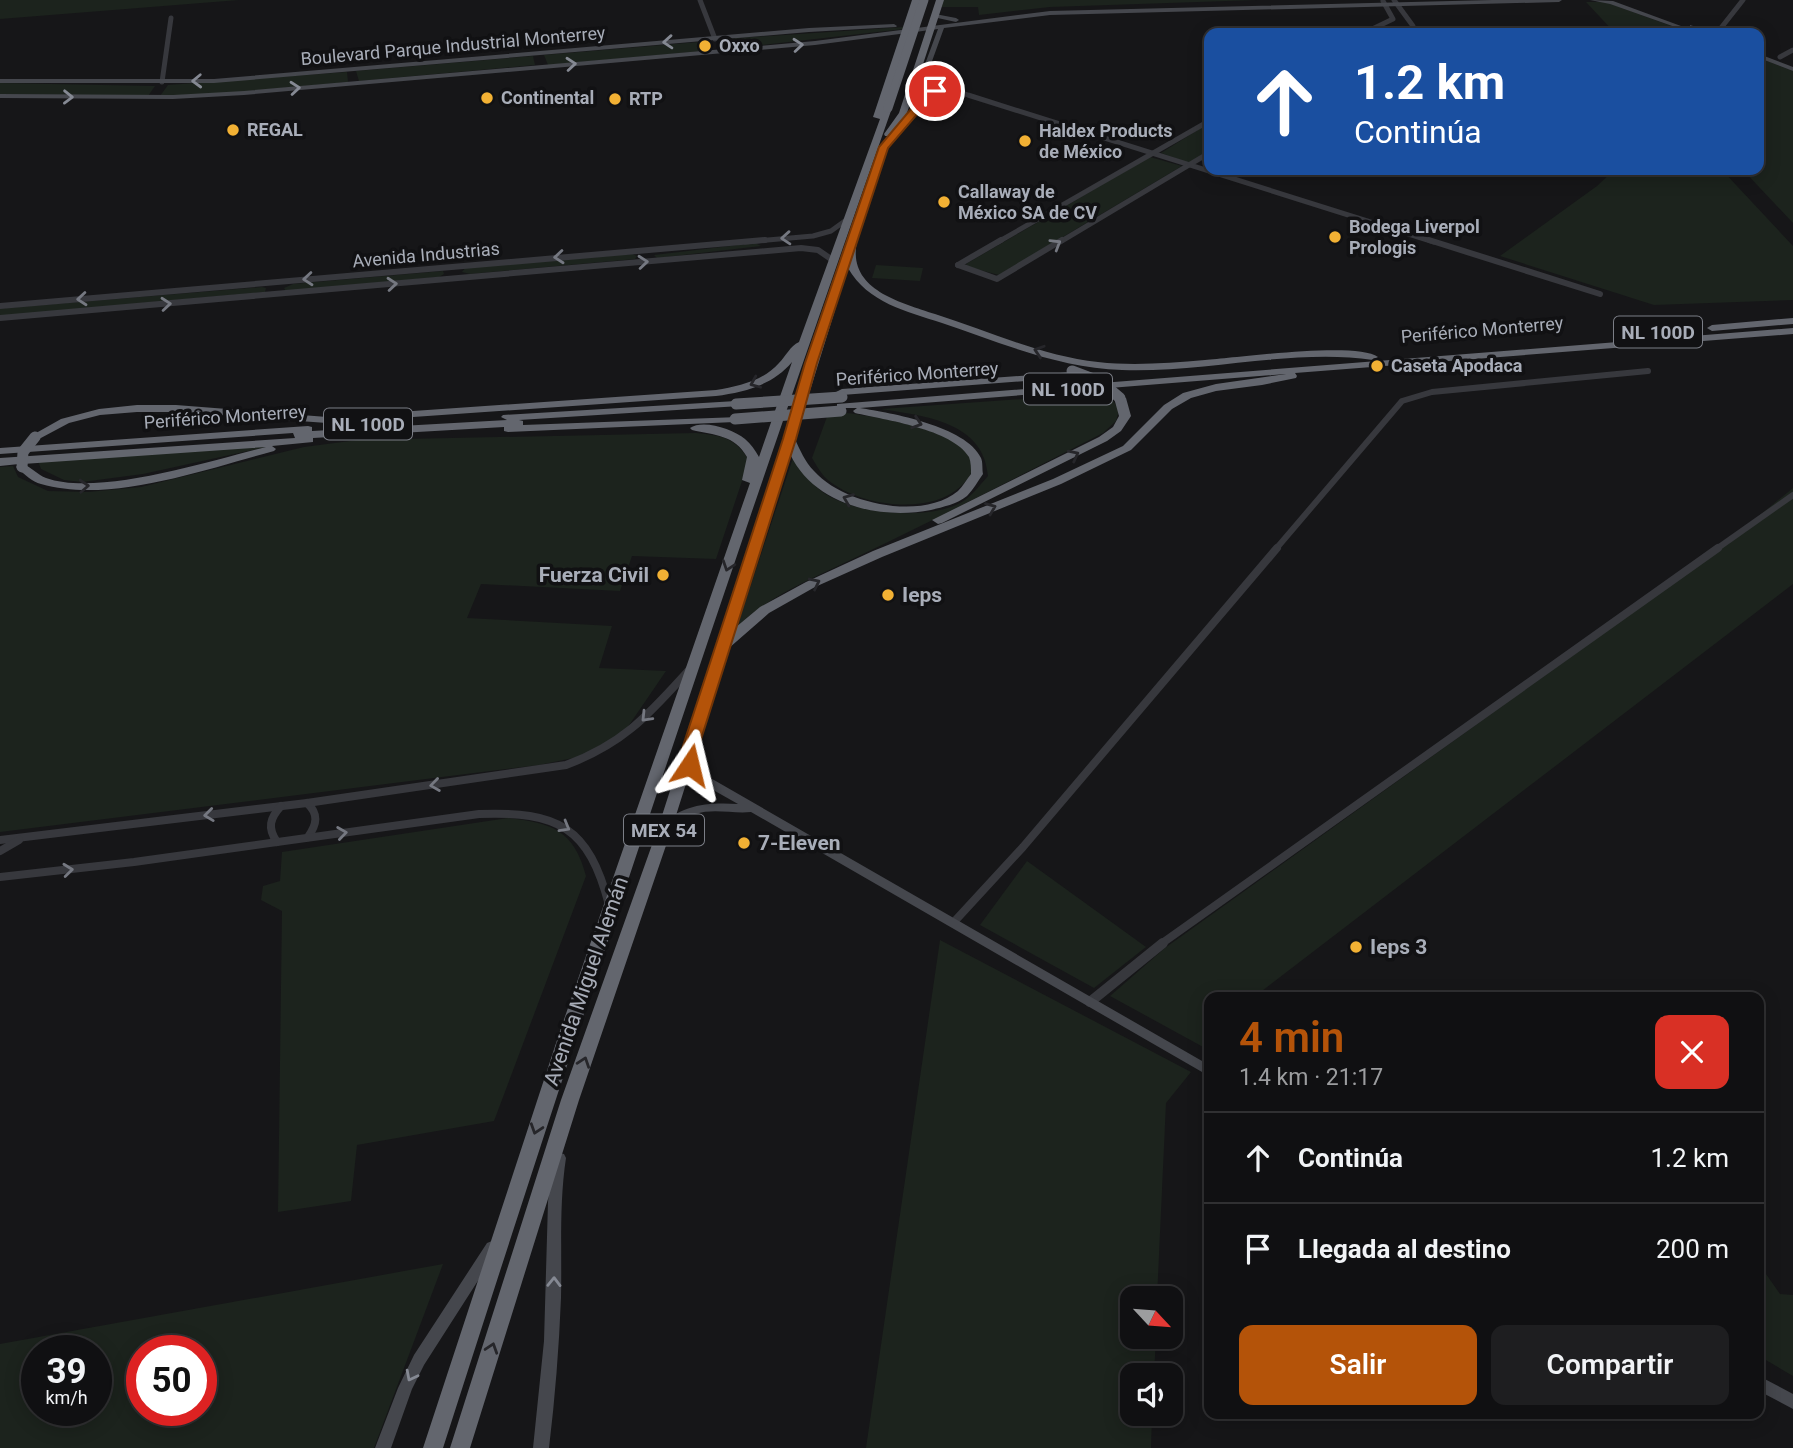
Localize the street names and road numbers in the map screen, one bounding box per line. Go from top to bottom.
street label: Boulevard Parque Industrial Monterrey [300,22,607,69]
street label: Avenida Industrias [351,238,501,271]
street label: Periférico Monterrey [1400,312,1564,347]
road number: NL 100D [1614,316,1702,348]
street label: Periférico Monterrey [835,357,999,390]
road number: NL 100D [1024,374,1112,404]
street label: Periférico Monterrey [143,400,307,433]
road number: NL 100D [324,408,412,440]
road number: MEX 54 [624,814,704,846]
street label: Avenida Miguel Alemán [539,873,633,1089]

